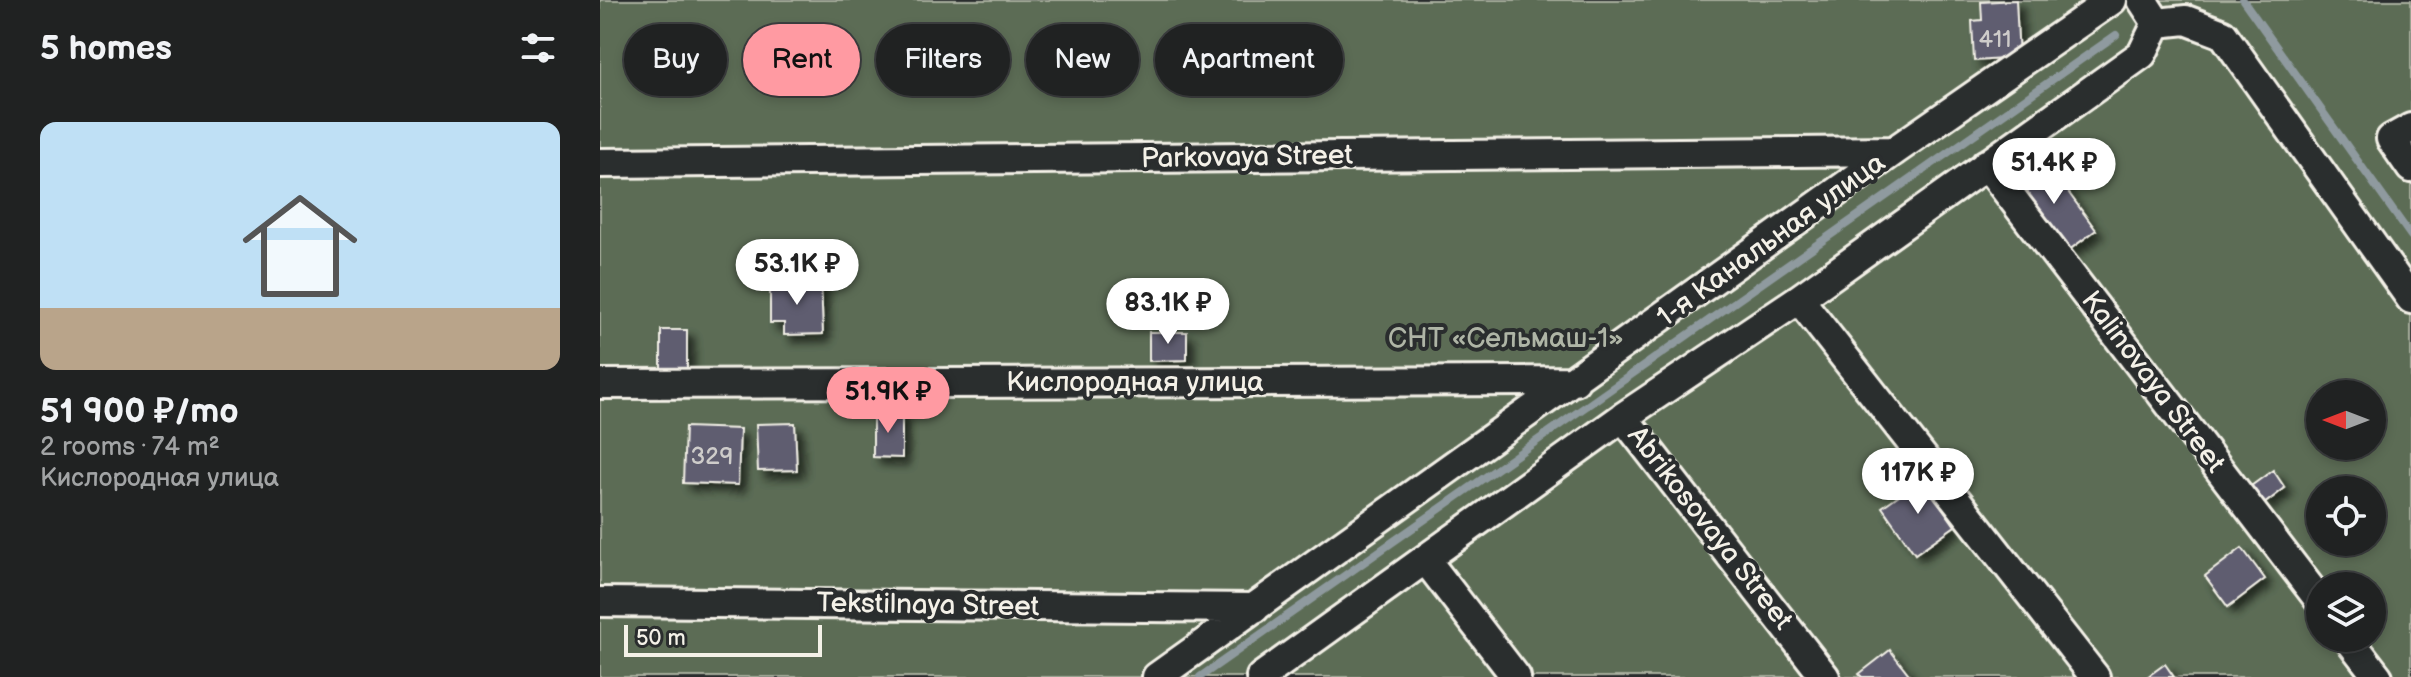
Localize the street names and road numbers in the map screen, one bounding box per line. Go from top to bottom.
street label: Parkovaya Street [1141,139,1354,175]
street label: 1-я Канальная улица [1650,146,1892,334]
street label: Kalinovaya Street [2074,285,2232,480]
street label: Кислородная улица [1006,366,1264,399]
street label: Abrikosovaya Street [1620,420,1800,637]
street label: Tekstilnaya Street [816,587,1040,623]

